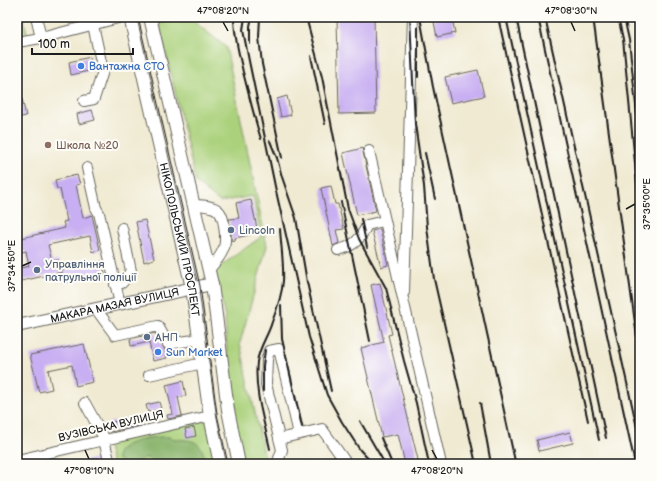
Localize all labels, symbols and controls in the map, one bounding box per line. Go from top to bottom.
text: 47°08'20"N [197,5,249,17]
text: 47°08'30"N [545,5,597,17]
scale bar [32,30,133,56]
text: 100 m [38,37,70,52]
place label: Вантажна СТО [89,60,165,73]
marker: Вантажна СТО [76,61,86,71]
place label: Школа №20 [56,139,119,152]
marker: Школа №20 [43,140,53,150]
street label: НІКОПОЛЬСЬКИЙ ПРОСПЕКТ [157,161,202,318]
text: 37°35'00"E [641,178,653,230]
place label: Lincoln [239,224,275,237]
marker: Lincoln [226,225,236,235]
text: 37°34'50"E [6,240,18,292]
place label: Управління патрульної поліції [45,258,137,284]
marker: Управління патрульної поліції [32,265,42,275]
street label: МАКАРА МАЗАЯ ВУЛИЦЯ [49,285,180,325]
place label: АНП [154,331,178,344]
marker: АНП [142,332,152,342]
place label: Sun Market [166,346,223,359]
marker: Sun Market [153,347,163,357]
street label: ВУЗІВСЬКА ВУЛИЦЯ [57,408,165,444]
text: 47°08'10"N [64,465,114,477]
text: 47°08'20"N [411,465,463,477]

